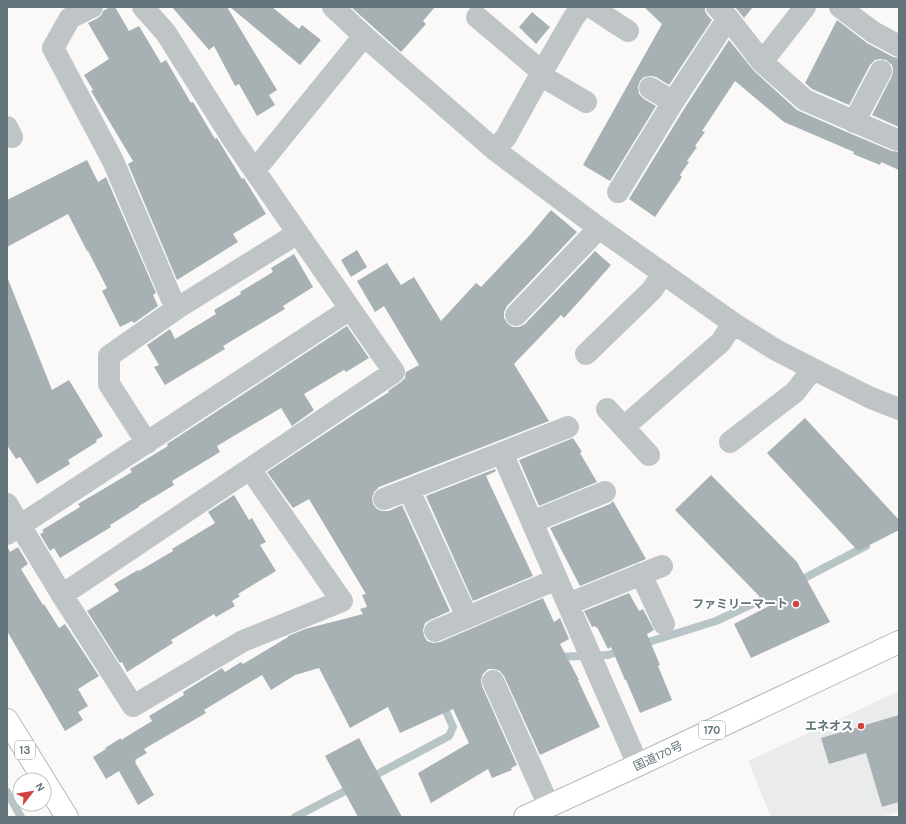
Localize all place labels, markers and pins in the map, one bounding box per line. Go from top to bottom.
place label: ファミリーマート [692,597,788,611]
marker: ファミリーマート [791,599,801,609]
place label: エネオス [805,719,853,733]
marker: エネオス [856,721,866,731]

